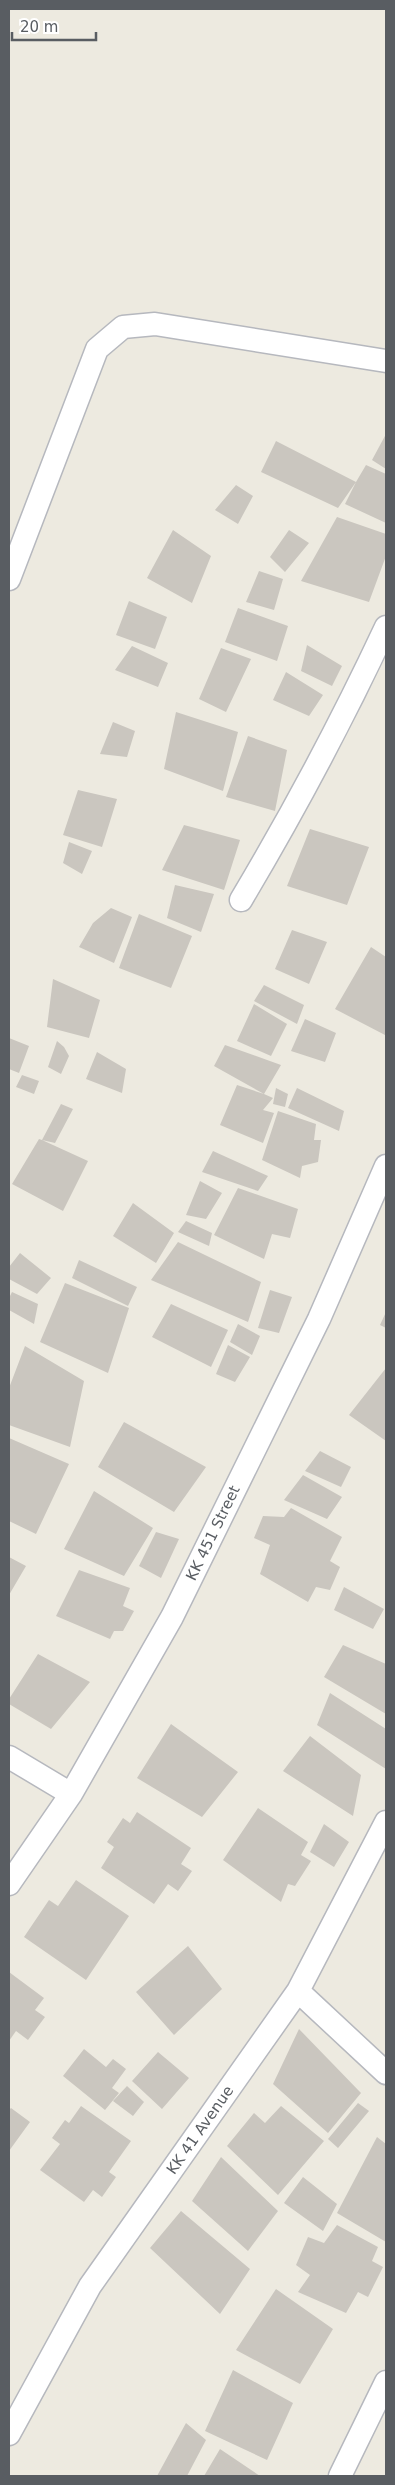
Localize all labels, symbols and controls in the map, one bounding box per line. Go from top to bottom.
scale bar [12,10,96,42]
text: 20 m [20,18,58,36]
street label: KK 451 Street [182,1482,244,1583]
street label: KK 41 Avenue [163,2082,237,2178]

